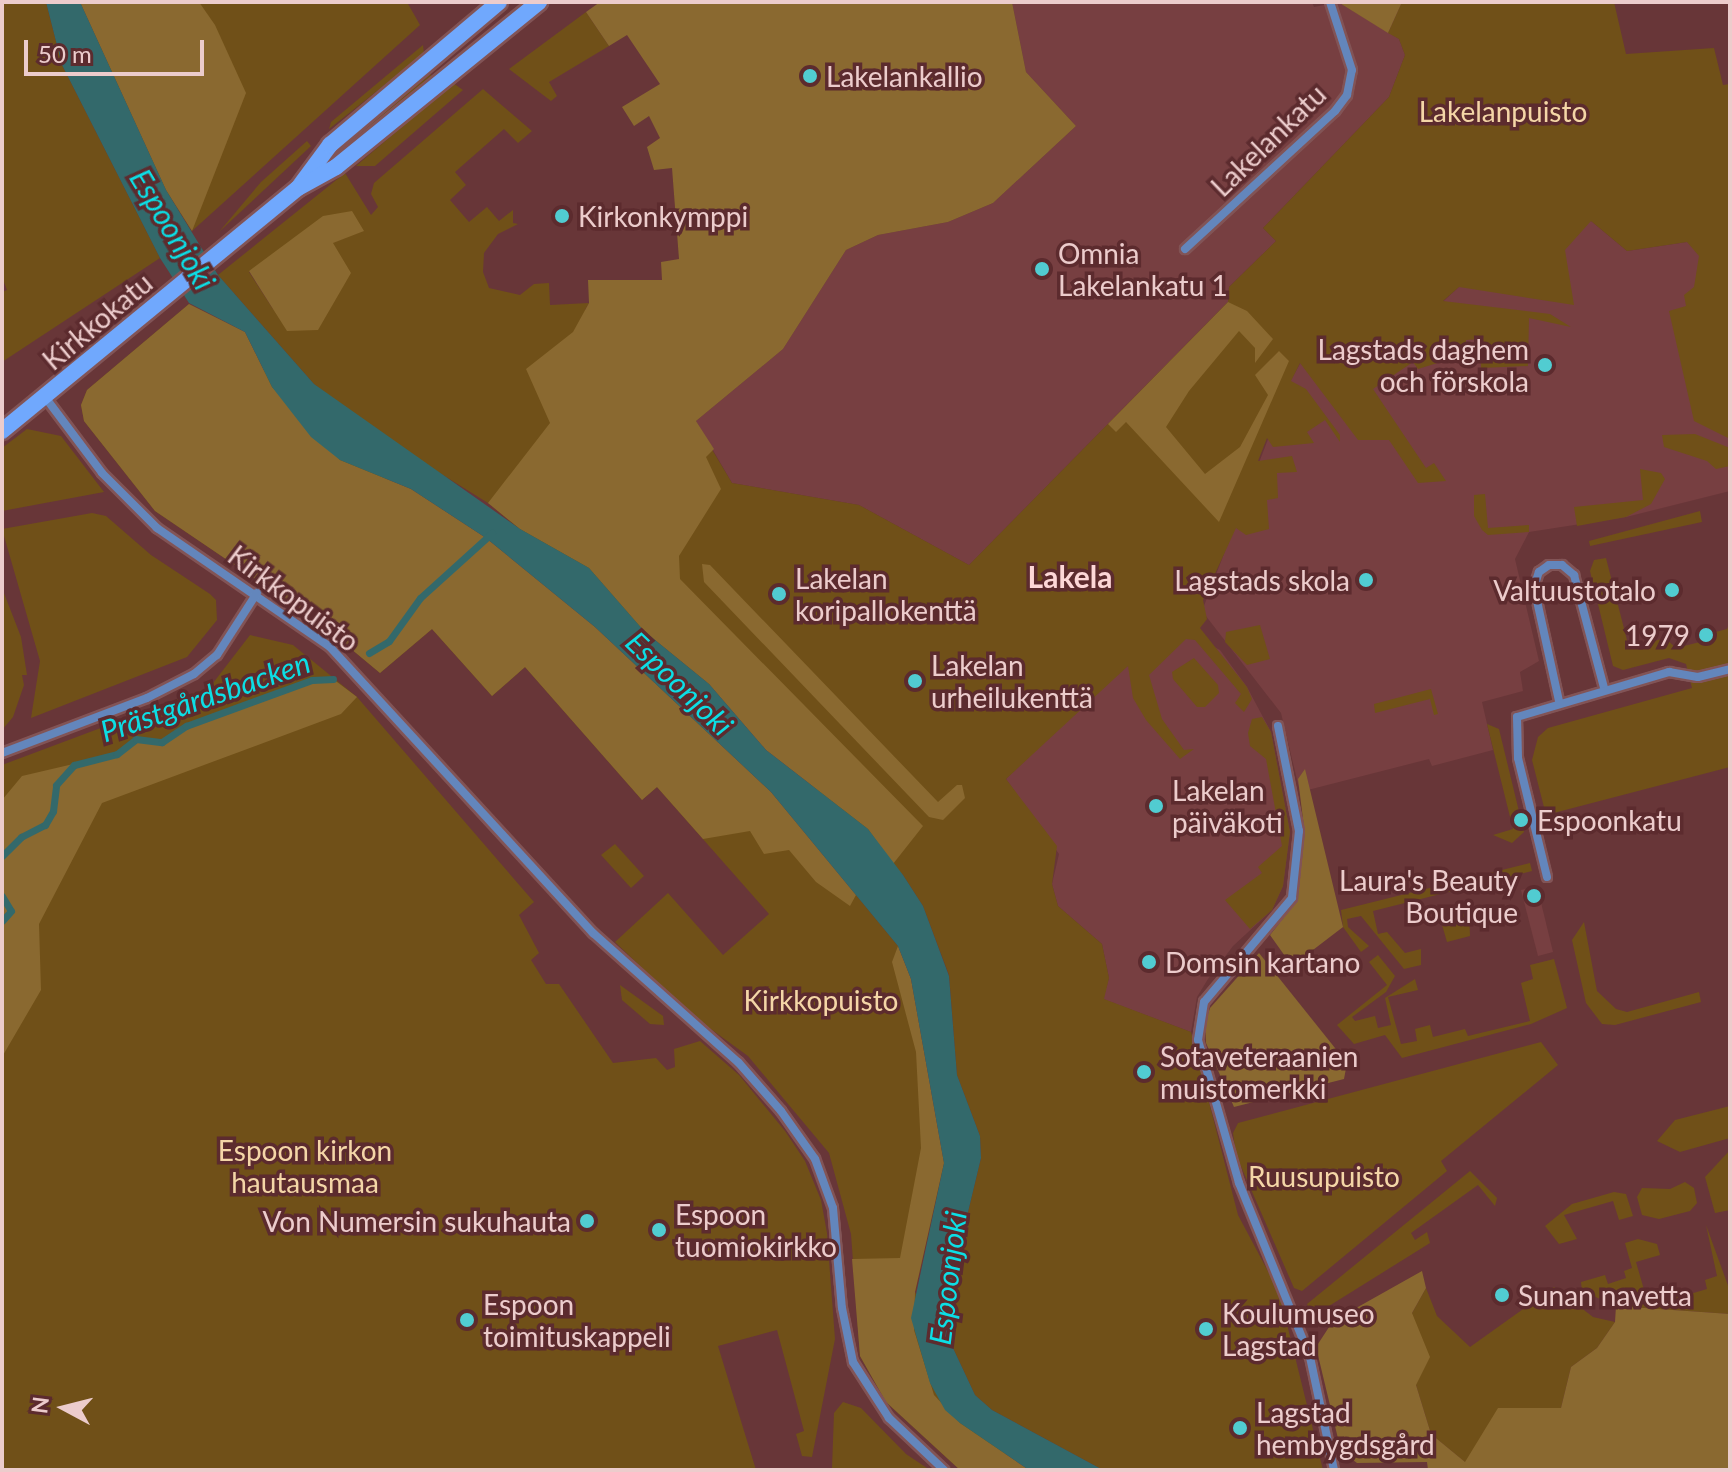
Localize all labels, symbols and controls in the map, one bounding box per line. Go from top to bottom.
scale bar [28,24,208,74]
text: 50 m [38,39,92,68]
place label: Lakelankallio [826,59,983,93]
marker: Lakelankallio [801,67,819,85]
street label: Lakelankatu [1204,77,1332,203]
park label: Lakelanpuisto [1419,94,1587,128]
water label: Espoonjoki [123,162,223,296]
place label: Kirkonkymppi [578,199,748,233]
marker: Kirkonkymppi [553,207,571,225]
place label: Omnia Lakelankatu 1 [1058,236,1228,302]
marker: Omnia Lakelankatu 1 [1033,260,1051,278]
street label: Kirkkokatu [35,266,159,376]
place label: Lagstads daghem och förskola [1318,332,1529,398]
marker: Lagstads daghem och förskola [1536,356,1554,374]
street label: Kirkkopuisto [222,538,366,658]
district label: Lakela [1028,558,1112,594]
place label: Lakelan koripallokenttä [795,561,977,627]
place label: Lagstads skola [1174,563,1350,597]
marker: Lagstads skola [1357,571,1375,589]
place label: Valtuustotalo [1493,573,1656,607]
marker: Valtuustotalo [1663,581,1681,599]
marker: Lakelan koripallokenttä [770,585,788,603]
place label: 1979 [1625,618,1690,652]
water label: Espoonjoki [619,623,741,743]
marker: 1979 [1697,626,1715,644]
water label: Prästgårdsbacken [95,643,315,749]
place label: Lakelan urheilukenttä [931,648,1093,714]
marker: Lakelan urheilukenttä [906,672,924,690]
place label: Lakelan päiväkoti [1172,773,1283,839]
marker: Lakelan päiväkoti [1147,797,1165,815]
place label: Espoonkatu [1537,803,1682,837]
marker: Espoonkatu [1512,811,1530,829]
place label: Laura's Beauty Boutique [1339,863,1518,929]
marker: Laura's Beauty Boutique [1525,887,1543,905]
place label: Domsin kartano [1165,945,1360,979]
marker: Domsin kartano [1140,953,1158,971]
park label: Kirkkopuisto [744,983,898,1017]
place label: Sotaveteraanien muistomerkki [1160,1039,1358,1105]
marker: Sotaveteraanien muistomerkki [1135,1063,1153,1081]
park label: Espoon kirkon hautausmaa [218,1133,392,1199]
park label: Ruusupuisto [1248,1159,1400,1193]
place label: Espoon tuomiokirkko [675,1197,837,1263]
place label: Von Numersin sukuhauta [263,1204,571,1238]
water label: Espoonjoki [921,1209,973,1347]
marker: Von Numersin sukuhauta [578,1212,596,1230]
marker: Espoon tuomiokirkko [650,1221,668,1239]
place label: Sunan navetta [1518,1278,1692,1312]
marker: Sunan navetta [1493,1286,1511,1304]
place label: Espoon toimituskappeli [483,1287,671,1353]
place label: Koulumuseo Lagstad [1222,1296,1375,1362]
marker: Espoon toimituskappeli [458,1311,476,1329]
marker: Koulumuseo Lagstad [1197,1320,1215,1338]
north arrow [24,1368,104,1448]
text: N [25,1395,54,1415]
place label: Lagstad hembygdsgård [1256,1395,1435,1461]
marker: Lagstad hembygdsgård [1231,1419,1249,1437]

